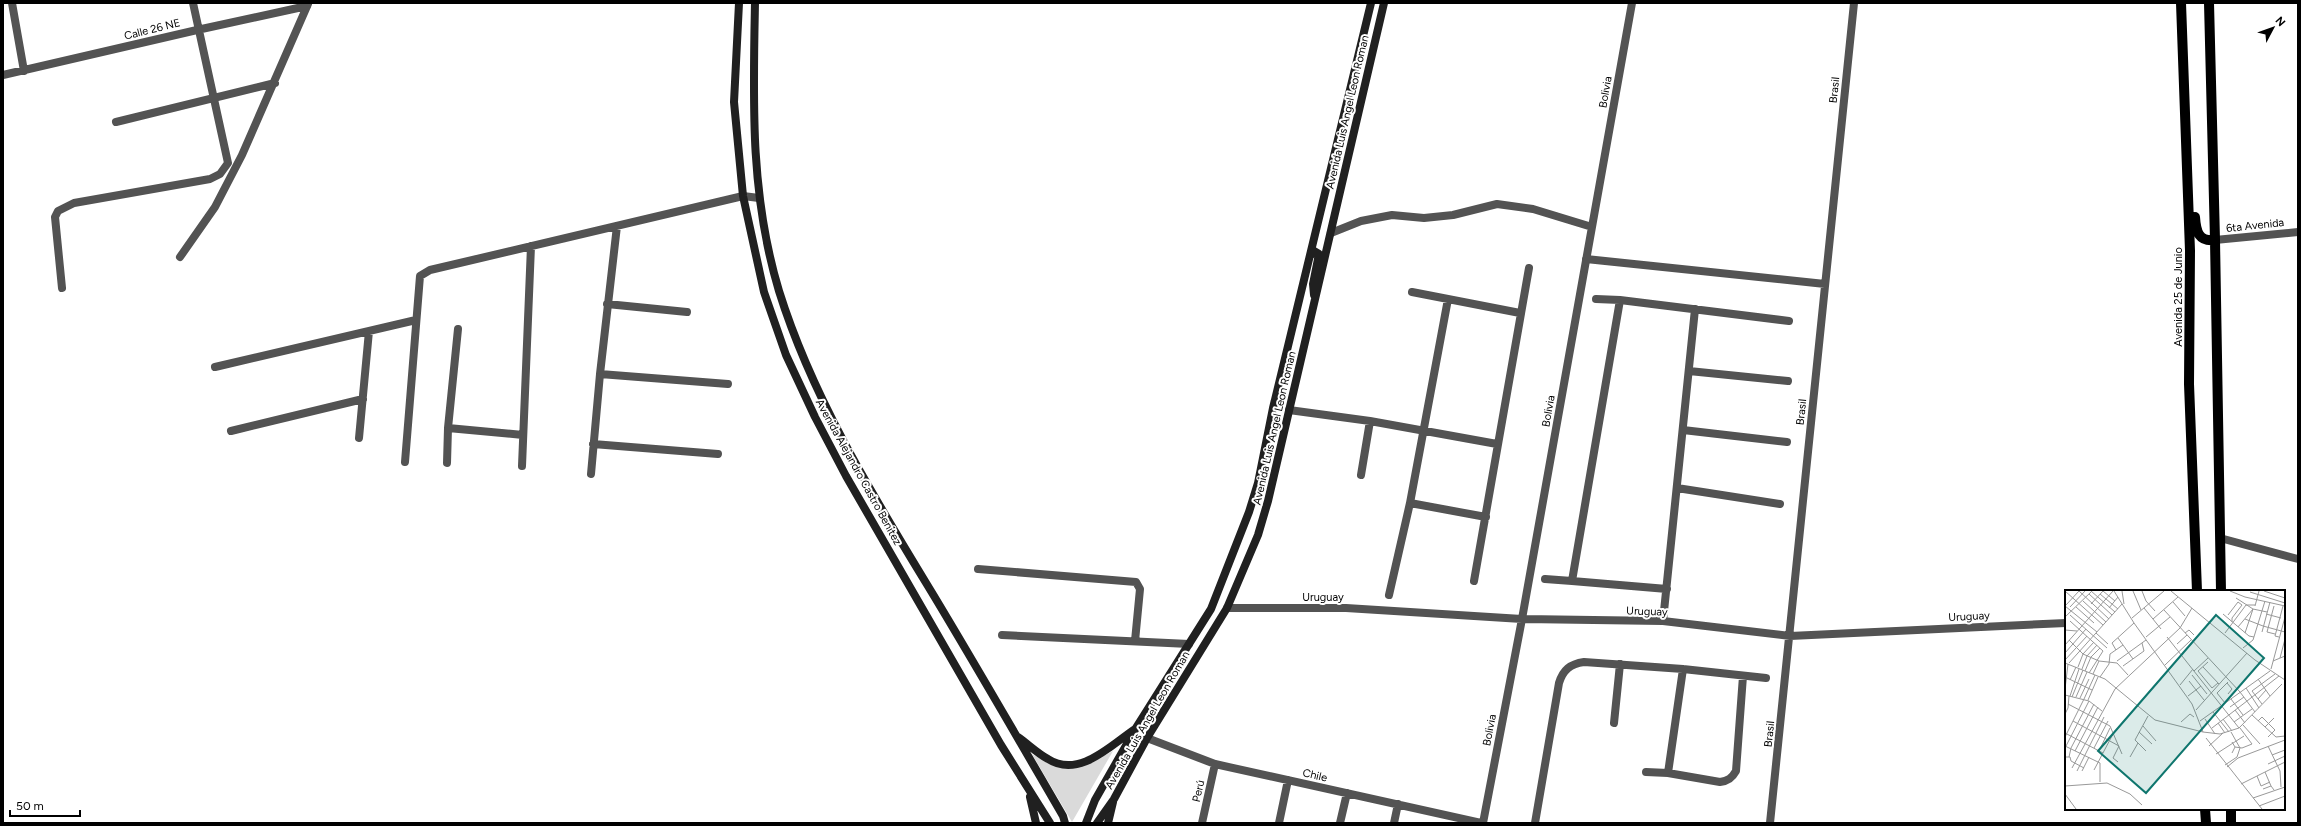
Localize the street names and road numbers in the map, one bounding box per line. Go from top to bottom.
street label: Calle 26 NE [123,16,181,43]
street label: Avenida Luis Angel Leon Roman [1323,34,1371,190]
street label: Bolivia [1596,75,1615,109]
street label: Brasil [1827,76,1842,104]
street label: 6ta Avenida [2225,216,2285,235]
street label: Avenida 25 de Junio [2172,247,2185,347]
street label: Avenida Luis Angel Leon Roman [1250,350,1298,506]
street label: Bolivia [1539,394,1558,428]
street label: Avenida Alejandro Castro Benitez [813,397,904,547]
street label: Brasil [1794,398,1809,426]
street label: Uruguay [1302,591,1344,604]
street label: Uruguay [1626,604,1668,619]
street label: Uruguay [1948,609,1990,624]
street label: Avenida Luis Angel Leon Roman [1103,649,1192,792]
street label: Bolivia [1480,713,1499,747]
street label: Brasil [1762,720,1777,748]
street label: Chile [1301,766,1329,785]
street label: Perú [1190,779,1207,803]

